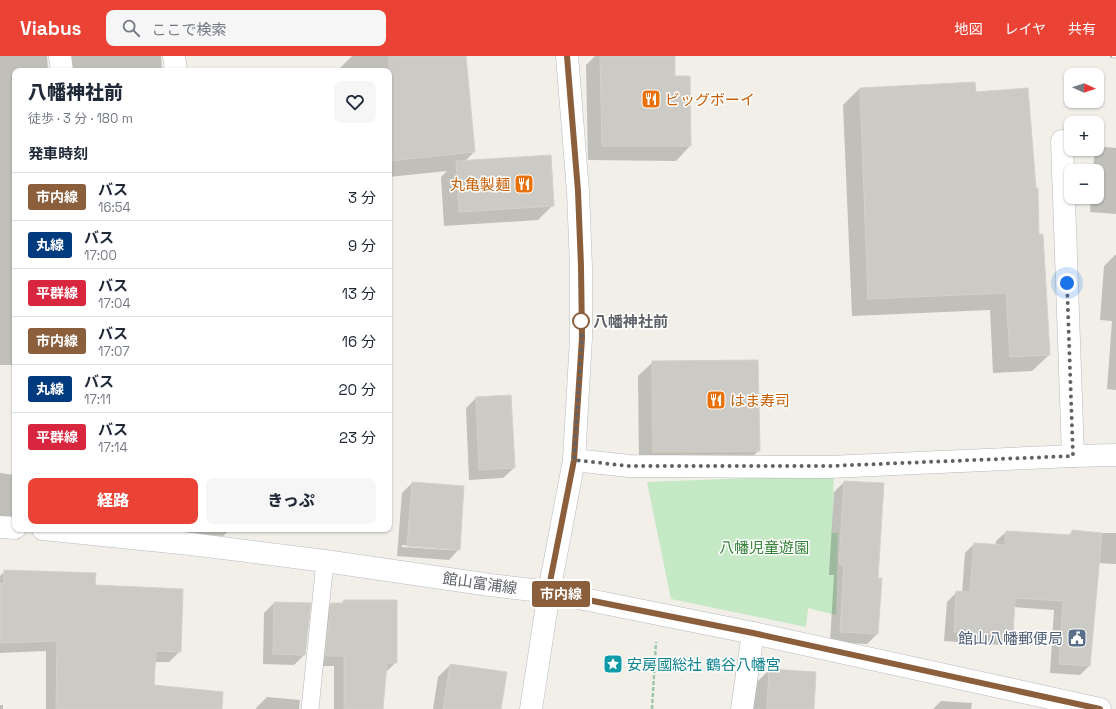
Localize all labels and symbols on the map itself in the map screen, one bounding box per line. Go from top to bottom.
north arrow [1064,68,1104,108]
restaurant icon: ビッグボーイ [640,88,662,110]
place label: ビッグボーイ [665,90,755,109]
restaurant icon: 丸亀製麺 [513,173,535,195]
place label: 丸亀製麺 [450,175,510,194]
your location [1057,273,1077,293]
marker: 八幡神社前 [572,312,590,330]
place label: 八幡神社前 [593,312,668,331]
restaurant icon: はま寿司 [705,389,727,411]
place label: はま寿司 [730,391,790,410]
park label: 八幡児童遊園 [719,538,809,557]
street label: 館山富浦線 [442,568,518,598]
line badge: 市内線 [538,581,584,607]
public building icon: 館山八幡郵便局 [1066,627,1088,649]
place label: 館山八幡郵便局 [958,629,1063,648]
place icon: 安房國総社 鶴谷八幡宮 [602,653,624,675]
place label: 安房國総社 鶴谷八幡宮 [627,655,781,674]

